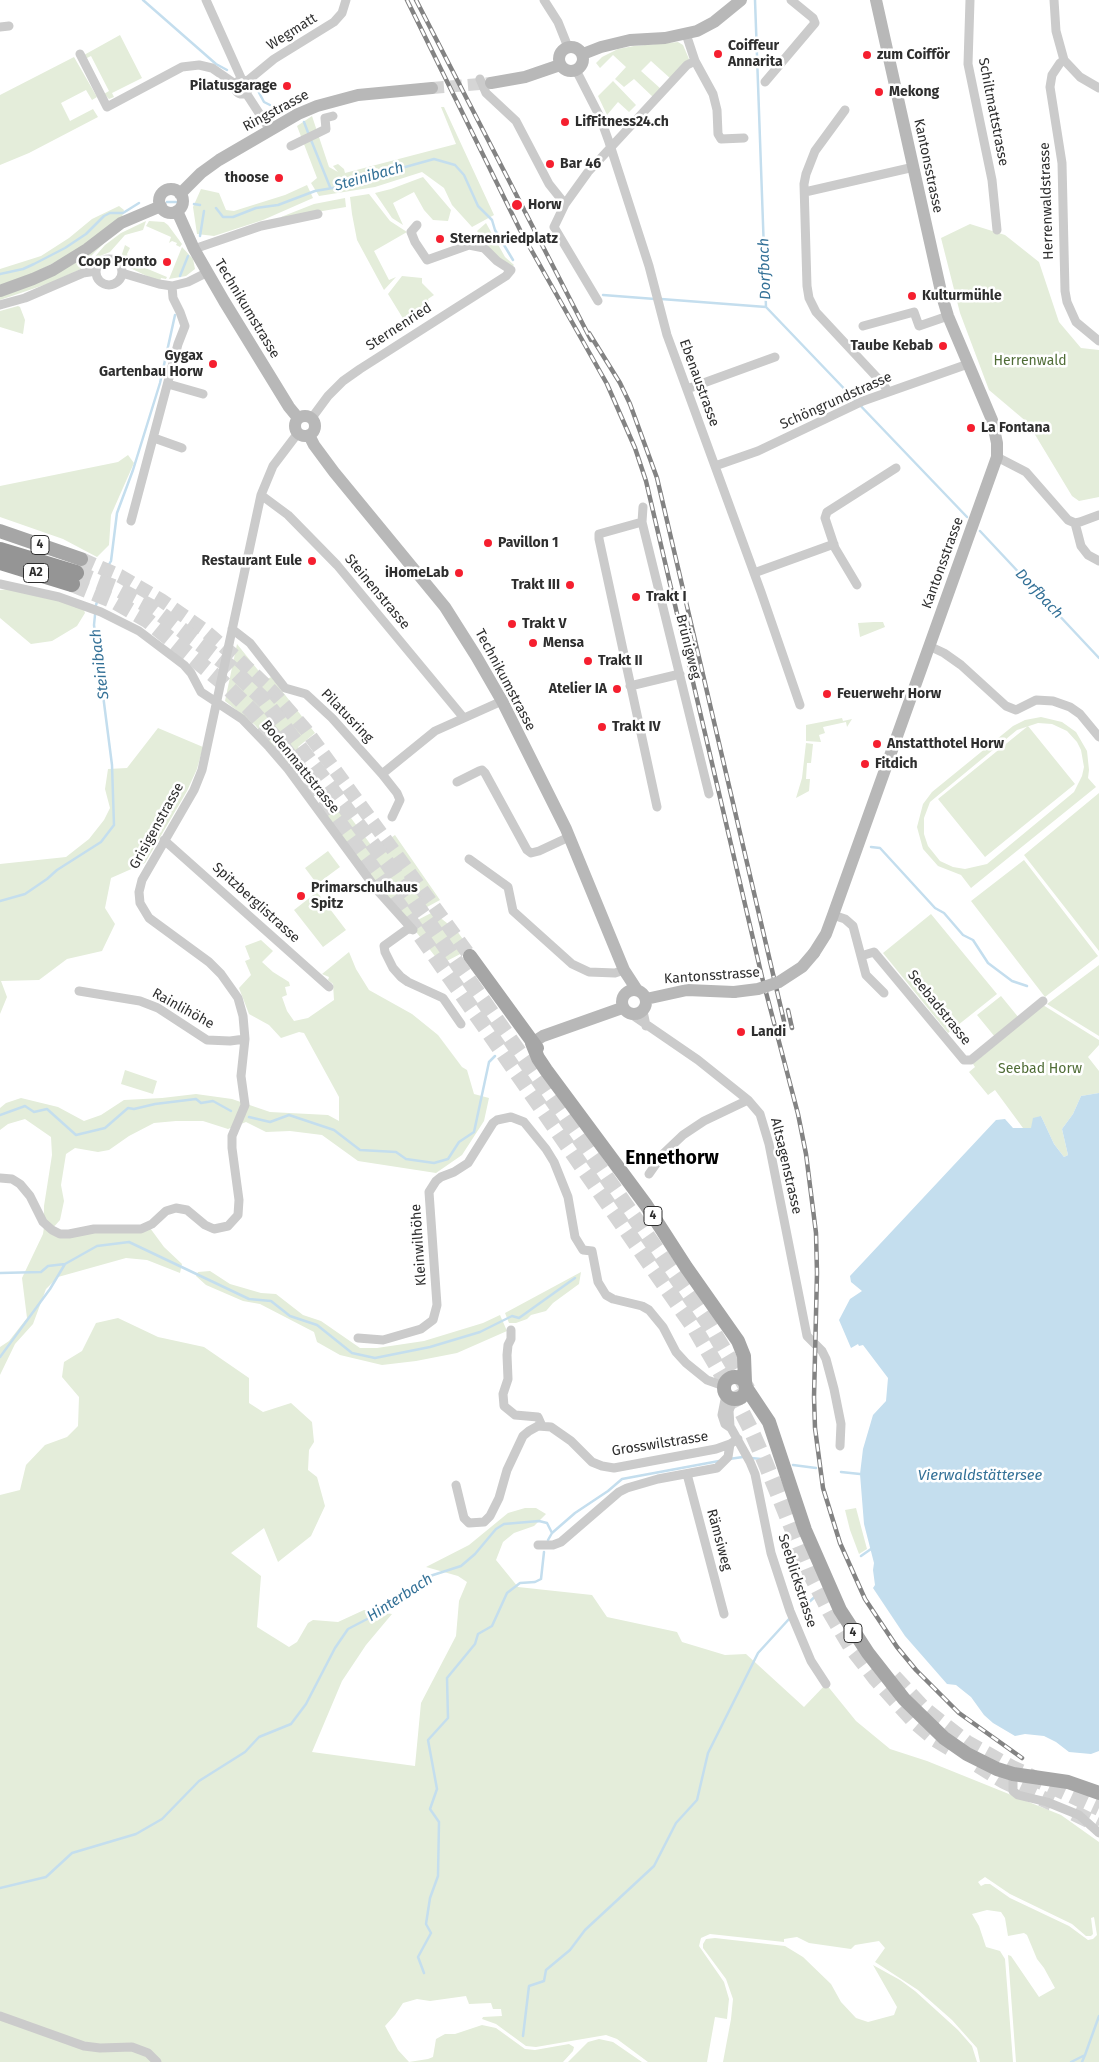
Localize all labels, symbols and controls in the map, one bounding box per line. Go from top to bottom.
street label: Wegmatt [264,10,320,54]
place label: Coiffeur Annarita [728,38,783,70]
place label: zum Coifför [877,47,950,63]
marker: Coiffeur Annarita [712,48,724,60]
marker: zum Coifför [861,49,873,61]
street label: Schiltmattstrasse [974,56,1012,168]
place label: Pilatusgarage [190,78,277,94]
marker: Pilatusgarage [281,80,293,92]
place label: Mekong [889,84,939,100]
marker: Mekong [873,86,885,98]
street label: Ringstrasse [240,87,312,135]
place label: LifFitness24.ch [575,114,669,130]
marker: LifFitness24.ch [559,116,571,128]
street label: Kantonsstrasse [910,117,946,215]
street label: Herrenwaldstrasse [1037,142,1057,260]
place label: Bar 46 [560,156,601,172]
marker: Bar 46 [544,158,556,170]
water label: Steinibach [332,159,406,195]
place label: thoose [225,170,269,186]
marker: thoose [273,172,285,184]
place label: Horw [528,197,562,213]
marker: Horw [510,198,524,212]
place label: Sternenriedplatz [450,231,558,247]
marker: Sternenriedplatz [434,233,446,245]
water label: Dorfbach [755,238,775,300]
place label: Coop Pronto [78,254,157,270]
marker: Coop Pronto [161,256,173,268]
street label: Technikumstrasse [211,256,283,362]
place label: Kulturmühle [922,288,1002,304]
marker: Kulturmühle [906,290,918,302]
street label: Sternenried [363,300,435,354]
street label: Ebenaustrasse [675,337,723,429]
place label: Taube Kebab [850,338,933,354]
marker: Taube Kebab [937,340,949,352]
place label: Gygax Gartenbau Horw [99,348,203,381]
park label: Herrenwald [993,353,1067,369]
marker: Gygax Gartenbau Horw [207,358,219,370]
street label: Schöngrundstrasse [777,369,895,433]
place label: La Fontana [981,420,1050,436]
marker: La Fontana [965,422,977,434]
street label: Kantonsstrasse [919,515,967,611]
place label: Pavillon 1 [498,535,559,551]
road number: 4 [31,536,49,554]
marker: Pavillon 1 [482,537,494,549]
street label: Steinenstrasse [341,551,413,633]
place label: Restaurant Eule [202,553,302,569]
marker: Restaurant Eule [306,555,318,567]
road number: A2 [24,564,48,582]
place label: iHomeLab [385,565,449,581]
water label: Dorfbach [1011,565,1067,623]
marker: iHomeLab [453,567,465,579]
place label: Trakt III [511,577,560,593]
marker: Trakt III [564,579,576,591]
place label: Trakt I [646,589,686,605]
marker: Trakt I [630,591,642,603]
street label: Brünigweg [672,613,704,681]
place label: Trakt V [522,616,566,632]
marker: Trakt V [506,618,518,630]
street label: Technikumstrasse [471,626,539,734]
water label: Steinibach [87,628,113,700]
place label: Mensa [543,635,584,651]
marker: Mensa [527,637,539,649]
place label: Trakt II [598,653,643,669]
marker: Trakt II [582,655,594,667]
place label: Atelier IA [549,681,607,697]
marker: Atelier IA [611,683,623,695]
street label: Pilatusring [317,686,377,746]
place label: Feuerwehr Horw [837,686,941,702]
marker: Feuerwehr Horw [821,688,833,700]
street label: Bodenmattstrasse [257,717,343,817]
place label: Trakt IV [612,719,660,735]
marker: Trakt IV [596,721,608,733]
place label: Anstatthotel Horw [887,736,1004,752]
marker: Anstatthotel Horw [871,738,883,750]
place label: Fitdich [875,756,918,772]
marker: Fitdich [859,758,871,770]
street label: Grisigenstrasse [126,780,188,872]
street label: Spitzberglistrasse [209,859,303,947]
place label: Primarschulhaus Spitz [311,880,418,912]
marker: Primarschulhaus Spitz [295,890,307,902]
street label: Kantonsstrasse [663,964,761,988]
street label: Seebadstrasse [904,967,974,1049]
street label: Rainlihöhe [149,985,217,1033]
place label: Landi [751,1024,786,1040]
marker: Landi [735,1026,747,1038]
park label: Seebad Horw [998,1061,1082,1077]
street label: Altsagenstrasse [767,1116,805,1216]
district label: Ennethorw [625,1148,719,1170]
street label: Kleinwilhöhe [408,1203,430,1287]
road number: 4 [644,1206,662,1226]
street label: Grosswilstrasse [611,1428,709,1460]
water label: Vierwaldstättersee [918,1467,1042,1485]
street label: Rämsiweg [703,1507,735,1573]
street label: Seeblickstrasse [774,1532,820,1630]
water label: Hinterbach [364,1570,436,1626]
road number: 4 [844,1624,862,1642]

